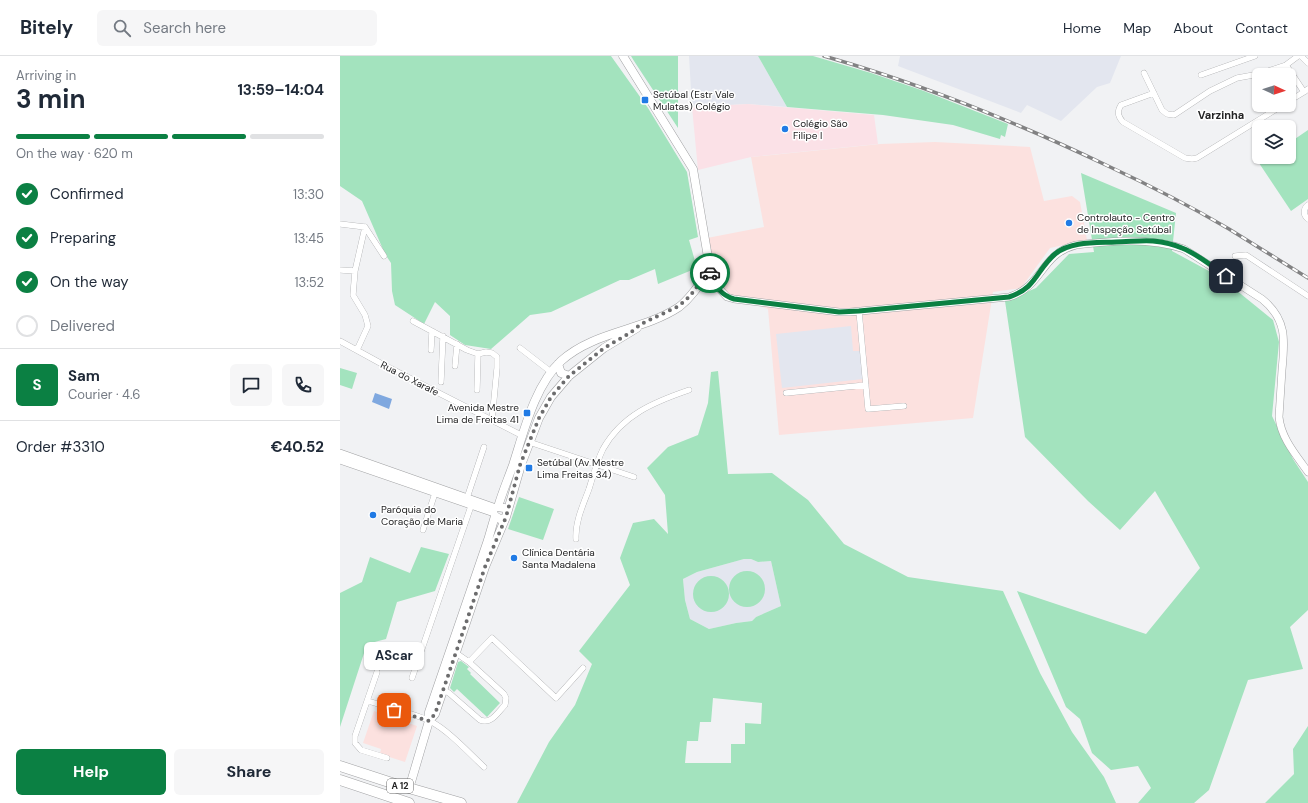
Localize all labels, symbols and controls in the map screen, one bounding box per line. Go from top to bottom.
search box [97,10,377,46]
text: Bitely [20,15,73,40]
icon: search [111,17,133,39]
text: Search here [143,18,226,38]
text: Home [1063,19,1101,37]
text: Map [1123,19,1151,37]
text: About [1173,19,1213,37]
text: Contact [1235,19,1288,37]
text: Arriving in [16,67,76,84]
north arrow [1252,68,1296,112]
map controls [1252,68,1296,164]
text: 13:59–14:04 [237,80,324,100]
text: 3 min [16,82,85,116]
place label: Setúbal (Estr Vale Mulatas) Colégio [653,88,735,113]
marker: Setúbal (Estr Vale Mulatas) Colégio [640,95,650,105]
district label: Varzinha [1198,108,1244,122]
place label: Colégio São Filipe I [793,117,848,142]
button: layers [1252,120,1296,164]
marker: Colégio São Filipe I [780,124,790,134]
text: On the way · 620 m [16,145,133,162]
icon: check [16,183,38,205]
text: Confirmed [50,184,124,204]
text: 13:30 [293,186,324,203]
place label: Controlauto - Centro de Inspeção Setúbal [1077,211,1175,236]
marker: Controlauto - Centro de Inspeção Setúbal [1064,218,1074,228]
icon: check [16,227,38,249]
text: Preparing [50,228,116,248]
text: 13:45 [294,230,324,247]
courier [690,253,730,293]
pin [1209,259,1243,293]
icon: car [699,262,721,284]
icon: home [1215,265,1237,287]
icon: check [16,271,38,293]
text: On the way [50,272,129,292]
text: 13:52 [294,274,324,291]
text: Delivered [50,316,115,336]
street label: Rua do Xarafe [378,358,441,399]
button: chat [230,364,272,406]
button: phone [282,364,324,406]
text: Sam [68,366,100,386]
text: S [32,375,42,395]
text: Courier · 4.6 [68,386,140,403]
place label: Avenida Mestre Lima de Freitas 41 [437,401,519,426]
marker: Avenida Mestre Lima de Freitas 41 [522,408,532,418]
text: Order #3310 [16,437,105,457]
text: €40.52 [271,437,324,457]
place label: Setúbal (Av Mestre Lima Freitas 34) [537,456,624,481]
marker: Setúbal (Av Mestre Lima Freitas 34) [524,463,534,473]
place label: Paróquia do Coração de Maria [381,503,463,528]
marker: Paróquia do Coração de Maria [368,510,378,520]
place label: Clínica Dentária Santa Madalena [522,546,596,571]
marker: Clínica Dentária Santa Madalena [509,553,519,563]
callout: AScar [364,642,424,670]
text: AScar [375,647,413,664]
pin [377,693,411,727]
icon: bag [383,699,405,721]
button: Help [16,749,166,795]
button: Share [174,749,324,795]
road number: A 12 [387,779,413,793]

